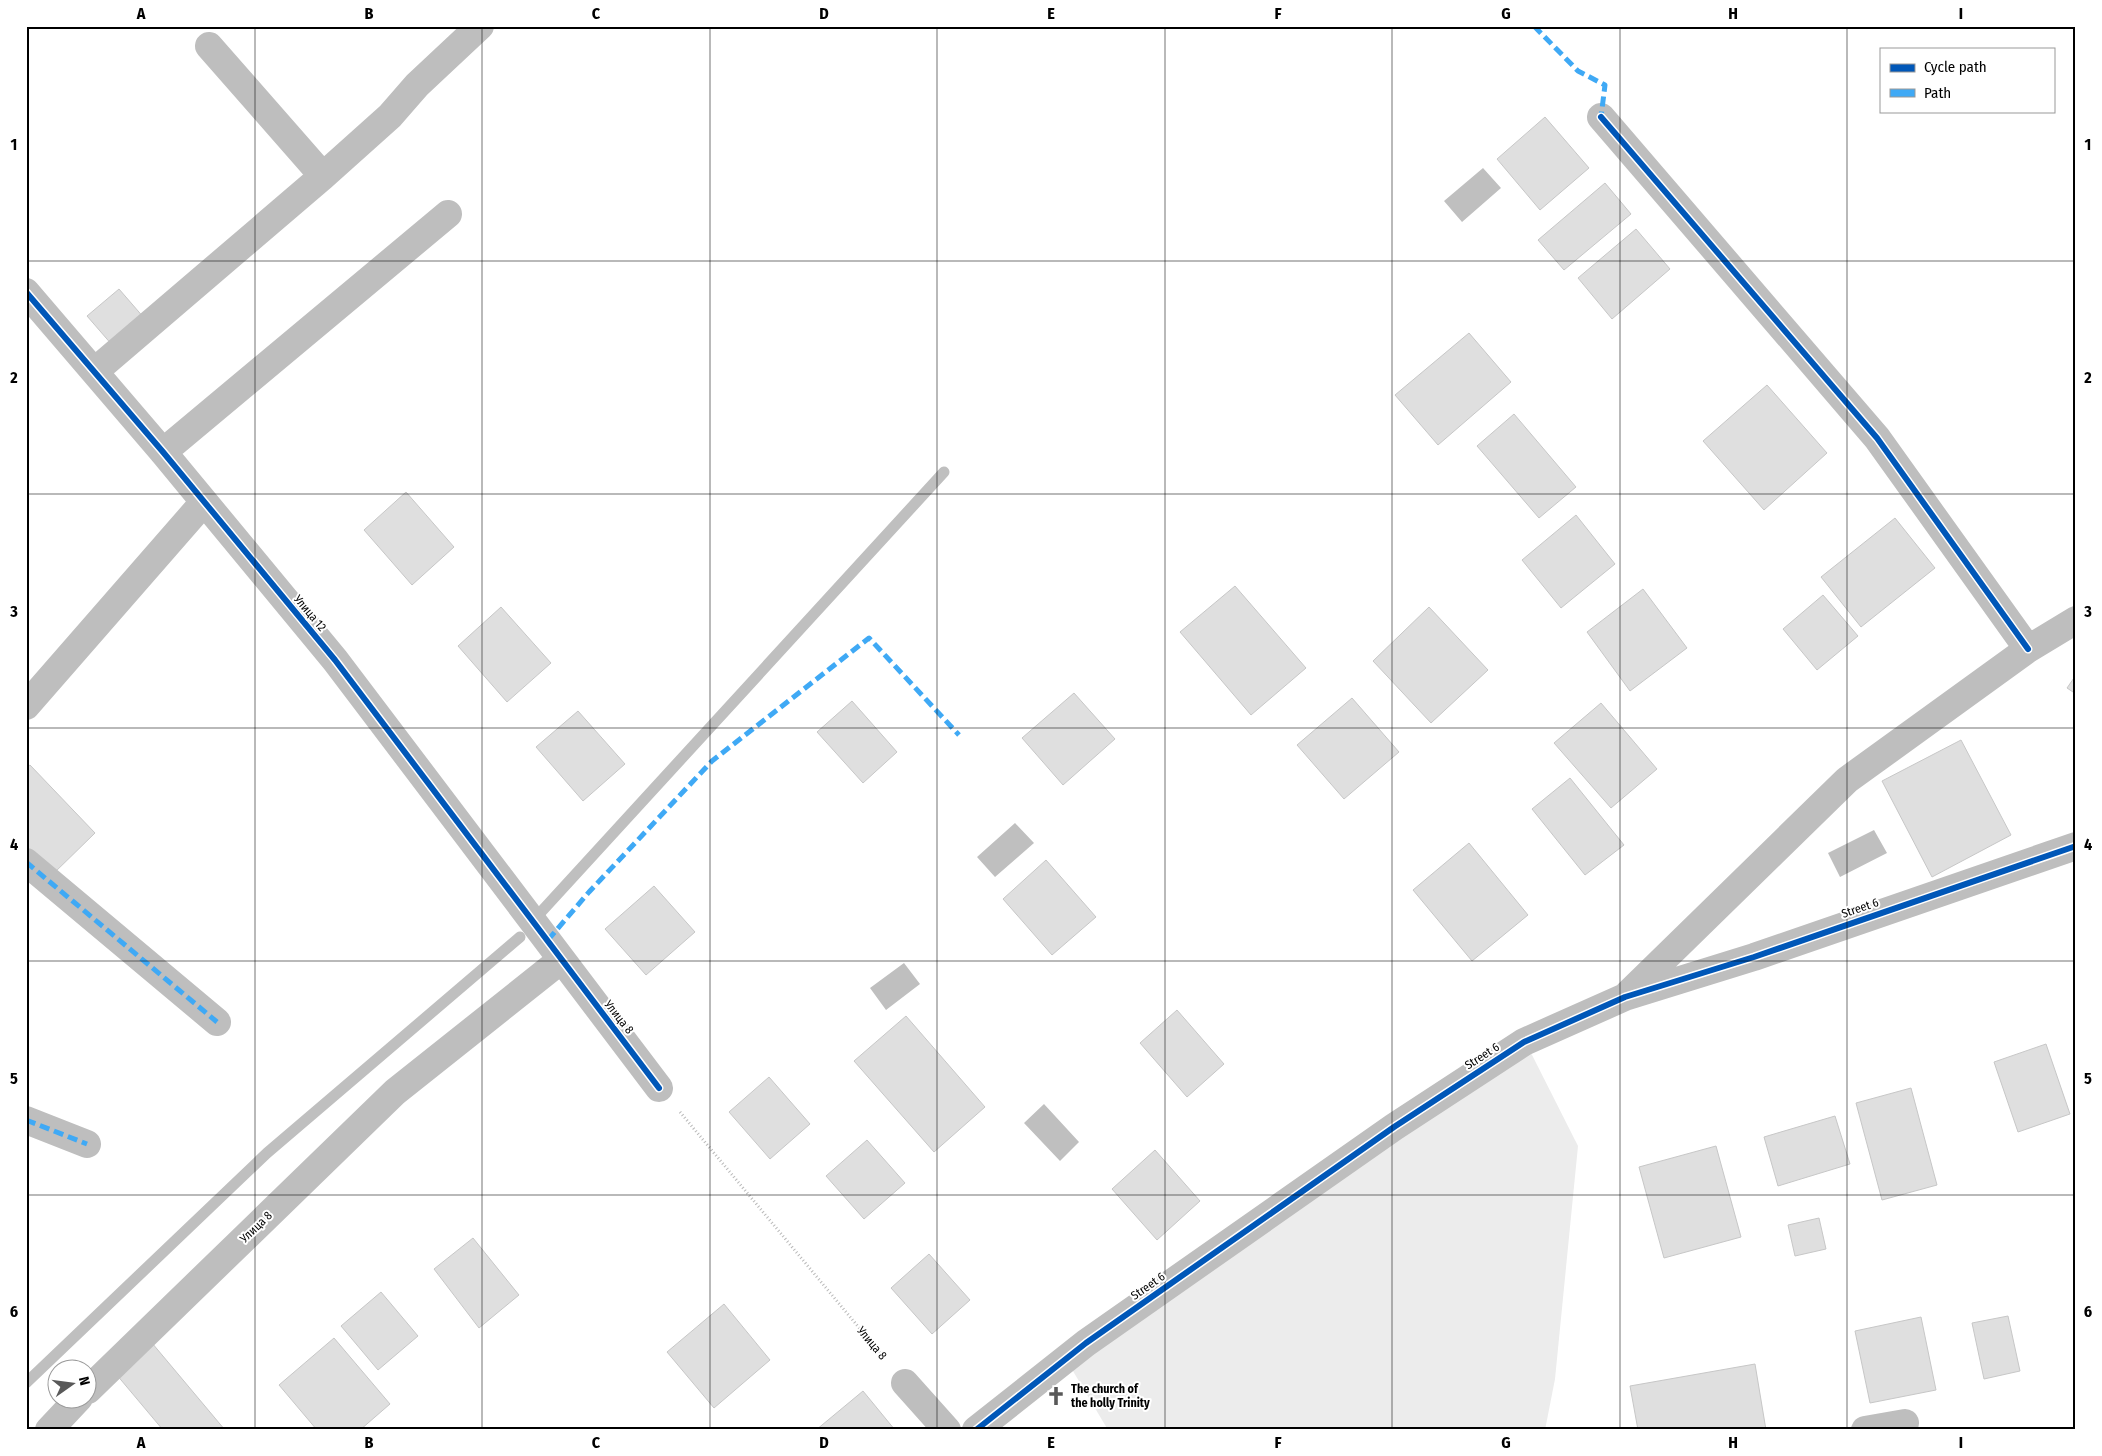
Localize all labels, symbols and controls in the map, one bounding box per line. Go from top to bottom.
text: A [136,4,146,23]
text: B [365,4,374,23]
text: C [592,4,601,23]
text: D [819,4,829,23]
text: E [1047,4,1055,23]
text: F [1274,4,1282,23]
text: G [1501,4,1511,23]
text: H [1728,4,1738,23]
text: I [1959,4,1963,23]
legend [1880,48,2054,112]
text: Cycle path [1924,58,1987,76]
text: Path [1924,84,1951,102]
text: 1 [11,135,17,154]
text: 1 [2085,135,2091,154]
text: 2 [9,368,18,387]
text: 2 [2083,368,2092,387]
street label: Улица 12 [290,591,329,634]
text: 3 [9,602,18,621]
text: 3 [2083,602,2092,621]
text: 4 [10,835,18,854]
text: 4 [2084,835,2092,854]
street label: Street 6 [1840,895,1880,921]
street label: Улица 8 [601,997,636,1037]
street label: Street 6 [1462,1040,1502,1072]
text: 5 [10,1069,18,1088]
text: 5 [2084,1069,2092,1088]
street label: Улица 8 [236,1208,275,1246]
street label: Street 6 [1128,1269,1168,1303]
text: 6 [10,1302,18,1321]
text: 6 [2084,1302,2092,1321]
street label: Улица 8 [853,1323,890,1362]
north arrow [48,1358,98,1408]
text: N [75,1375,93,1387]
place label: Тhe church of the holly Trinity [1071,1382,1150,1410]
church icon: Тhe church of the holly Trinity [1045,1385,1067,1407]
text: A [136,1433,146,1452]
text: B [365,1433,374,1452]
text: C [592,1433,601,1452]
text: D [819,1433,829,1452]
text: E [1047,1433,1055,1452]
text: F [1274,1433,1282,1452]
text: G [1501,1433,1511,1452]
text: H [1728,1433,1738,1452]
text: I [1959,1433,1963,1452]

